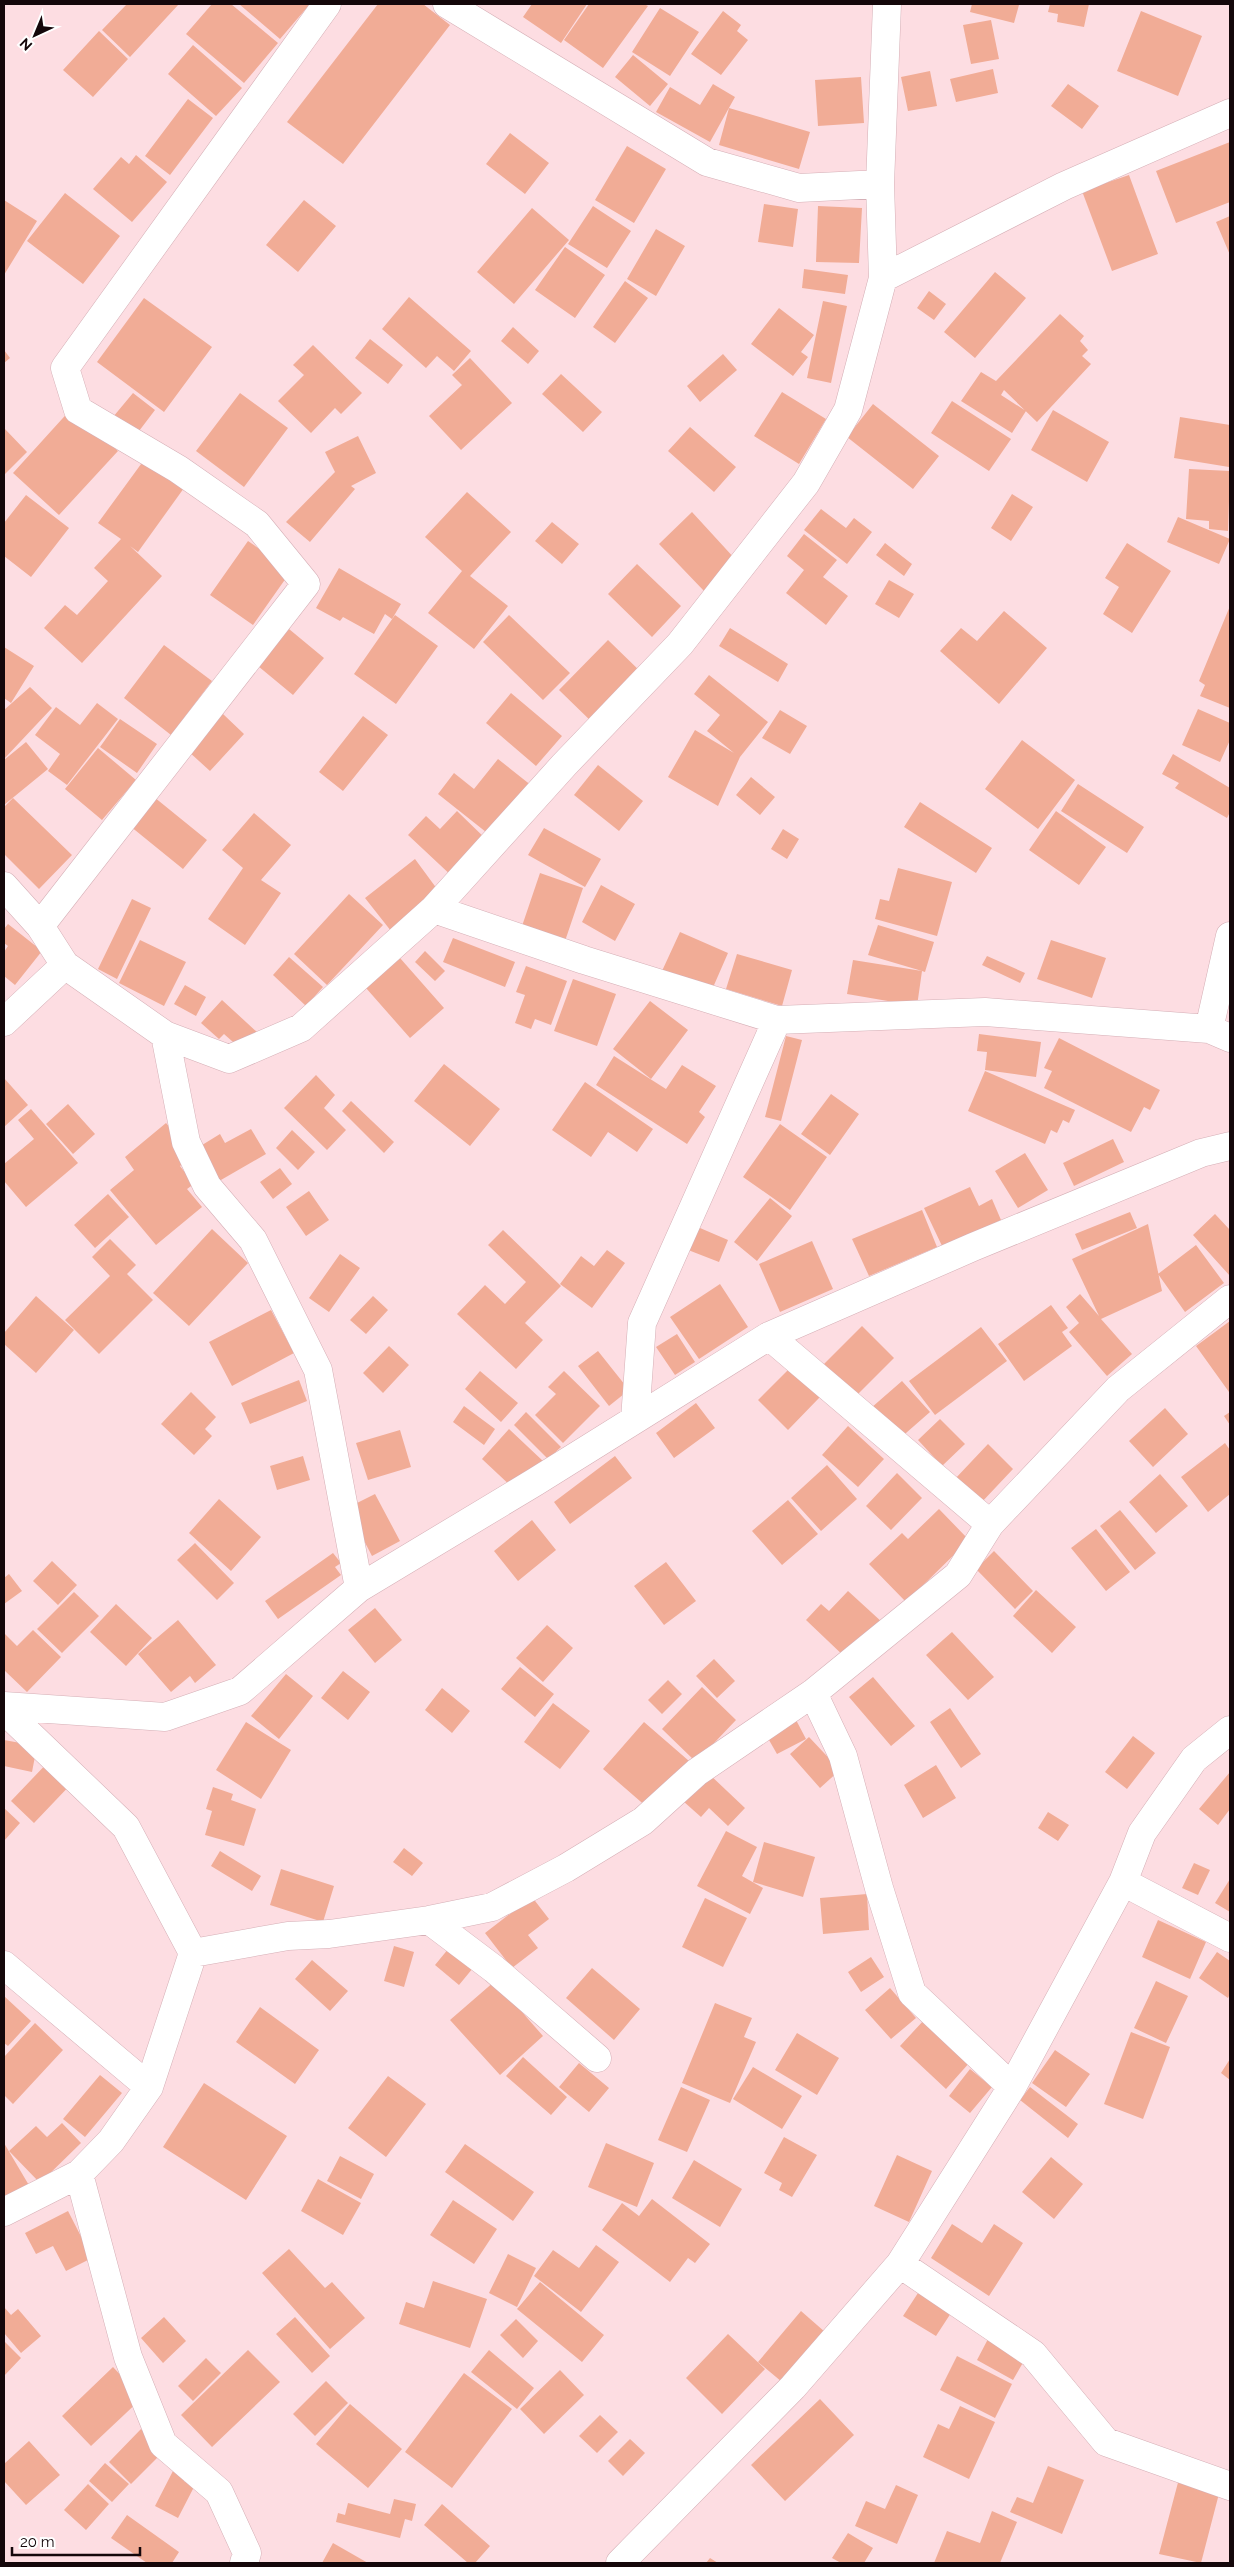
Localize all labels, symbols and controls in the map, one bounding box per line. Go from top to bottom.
north arrow [10,10,60,60]
text: N [17,35,35,54]
scale bar [12,2524,140,2556]
text: 20 m [20,2533,55,2551]

